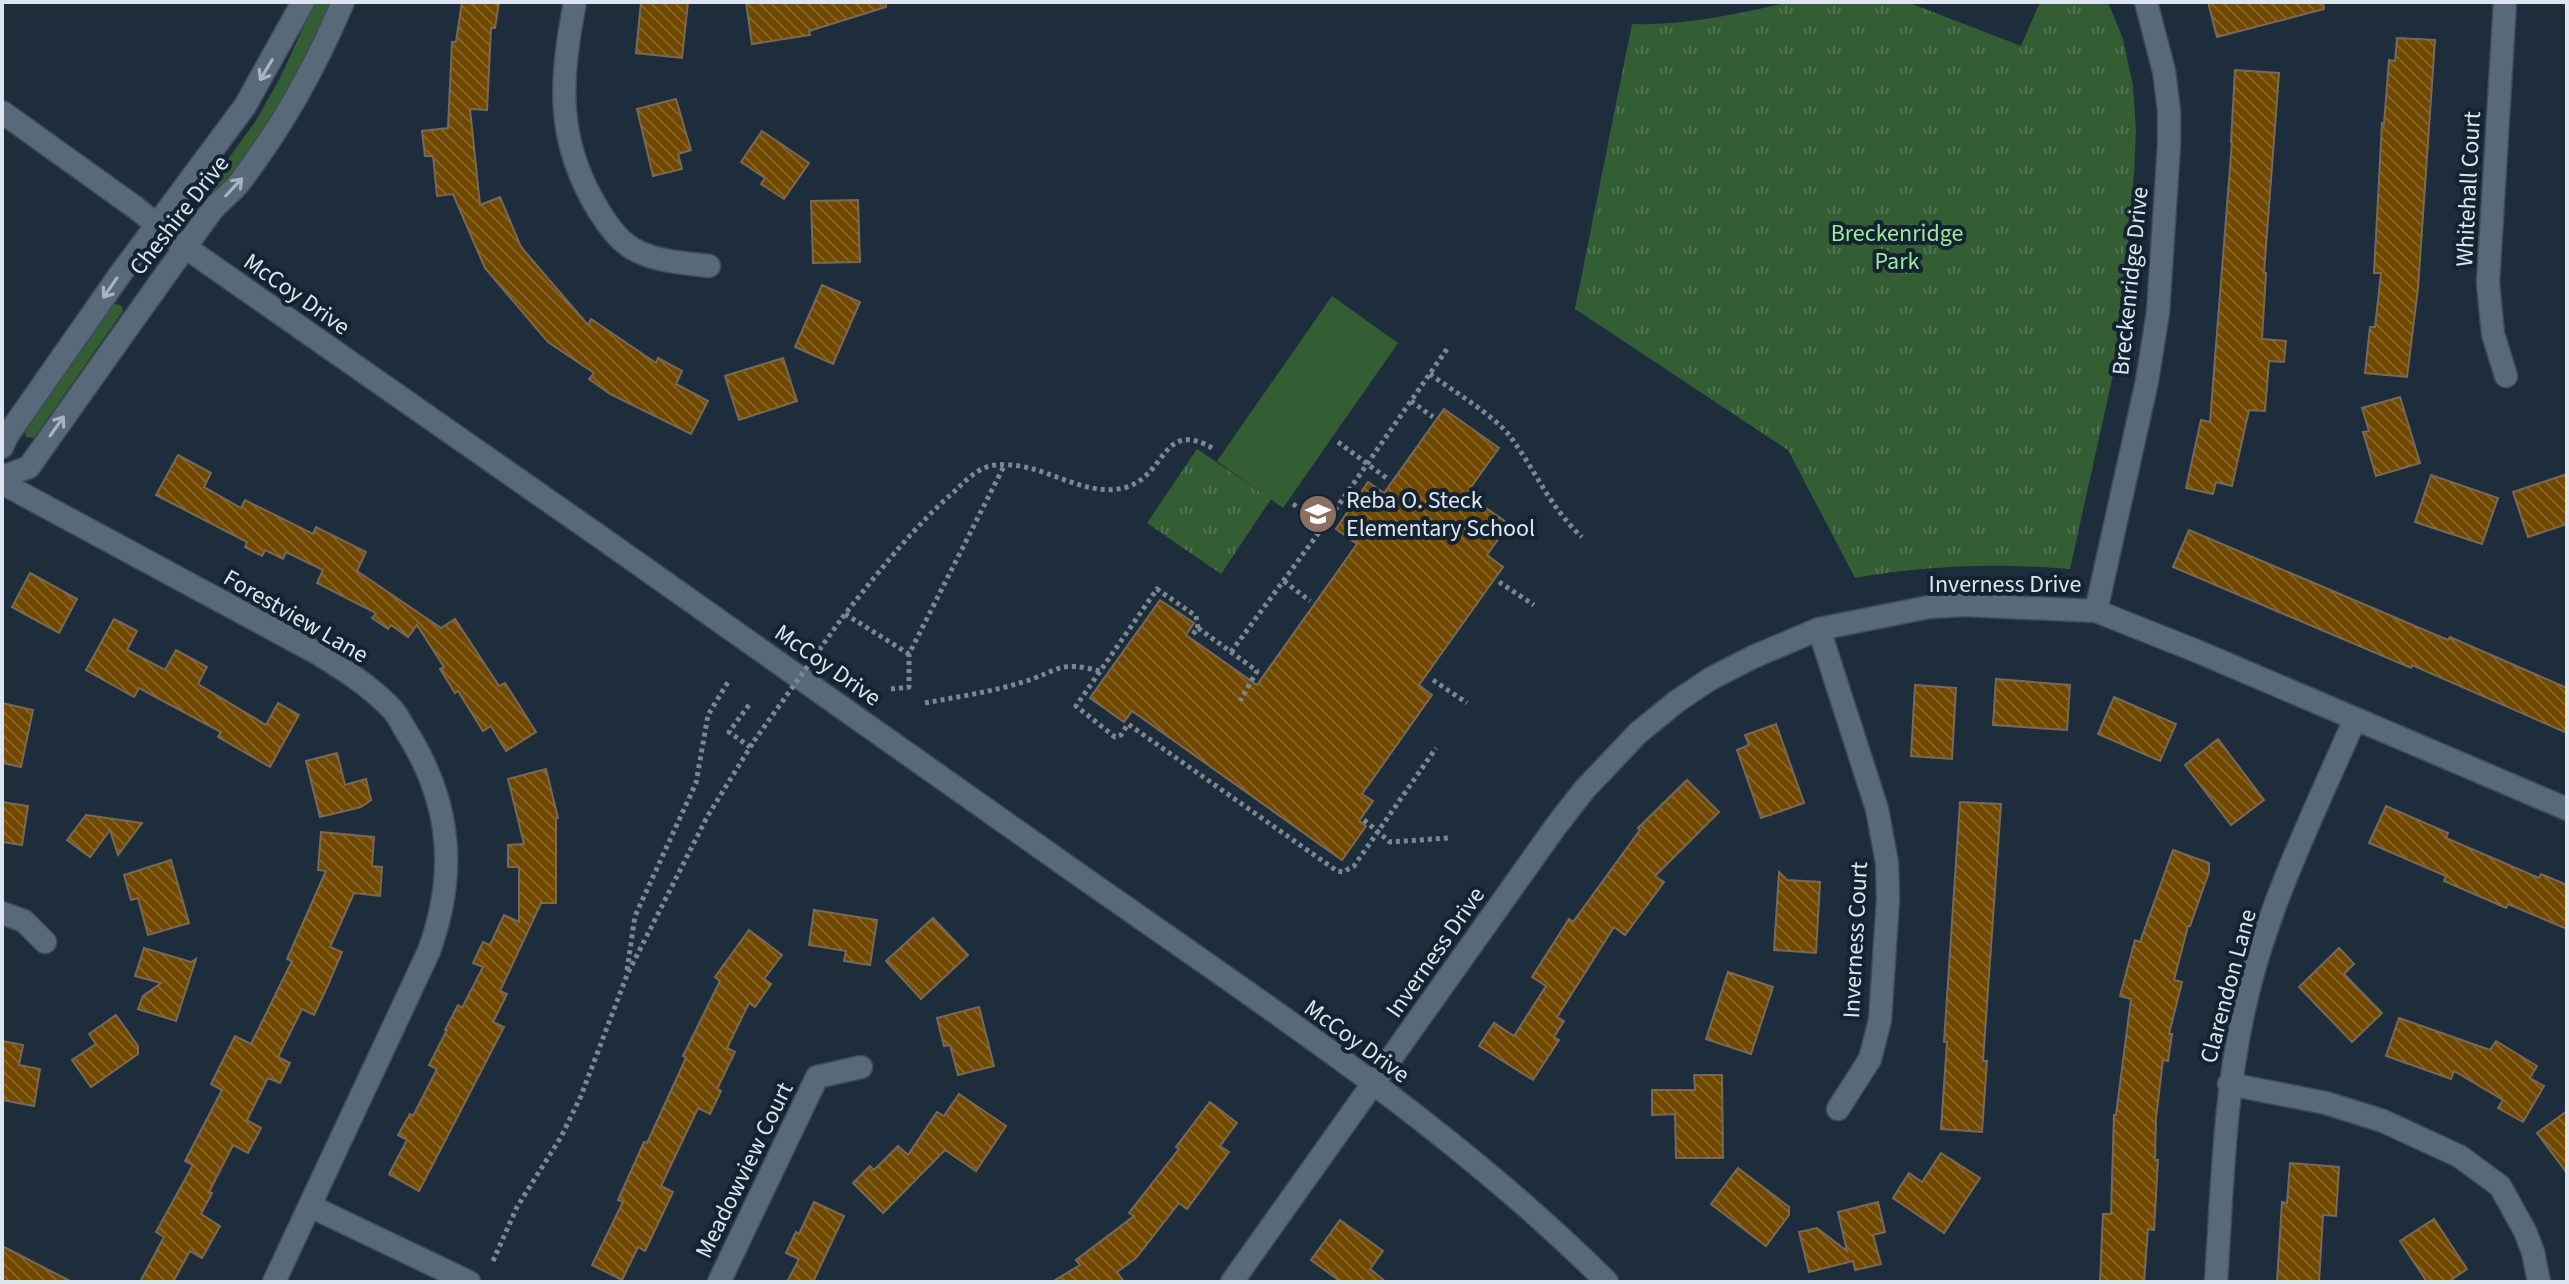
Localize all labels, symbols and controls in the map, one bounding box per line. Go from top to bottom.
one-way arrow [258,58,273,82]
street label: Whitehall Court [2447,110,2490,268]
street label: Cheshire Drive [121,148,238,283]
one-way arrow [225,177,244,197]
street label: Breckenridge Drive [2103,185,2158,377]
park label: Breckenridge Park [1831,216,1963,279]
street label: McCoy Drive [236,245,357,344]
one-way arrow [102,277,118,299]
one-way arrow [49,416,65,438]
place label: Reba O. Steck Elementary School [1346,483,1535,546]
school or university icon: Reba O. Steck Elementary School [1297,493,1339,535]
street label: Forestview Lane [217,561,375,672]
street label: Inverness Drive [1929,567,2081,602]
street label: McCoy Drive [767,616,888,715]
street label: Inverness Court [1834,861,1877,1019]
street label: Inverness Drive [1377,880,1494,1025]
street label: Clarendon Lane [2191,905,2266,1067]
street label: McCoy Drive [1297,991,1417,1092]
street label: Meadowview Court [687,1076,802,1264]

